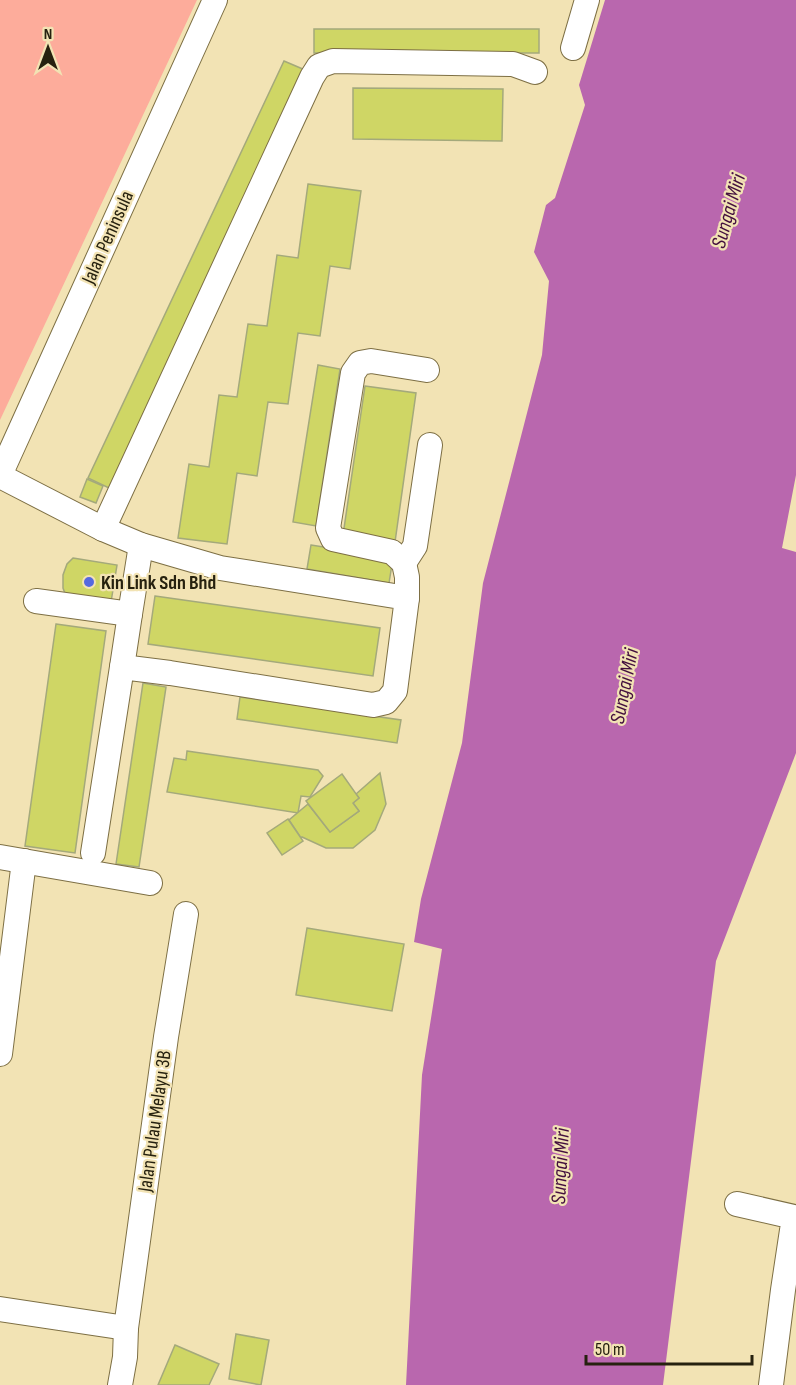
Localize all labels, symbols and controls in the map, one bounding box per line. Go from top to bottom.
north arrow [18,18,78,78]
text: N [44,25,52,44]
water label: Sungai Miri [706,170,751,251]
street label: Jalan Peninsula [76,187,139,289]
place label: Kin Link Sdn Bhd [101,571,216,595]
marker: Kin Link Sdn Bhd [82,575,96,589]
water label: Sungai Miri [605,645,644,726]
street label: Jalan Pulau Melayu 3B [133,1049,177,1194]
water label: Sungai Miri [546,1126,575,1205]
scale bar [586,1328,752,1366]
text: 50 m [595,1339,625,1360]

